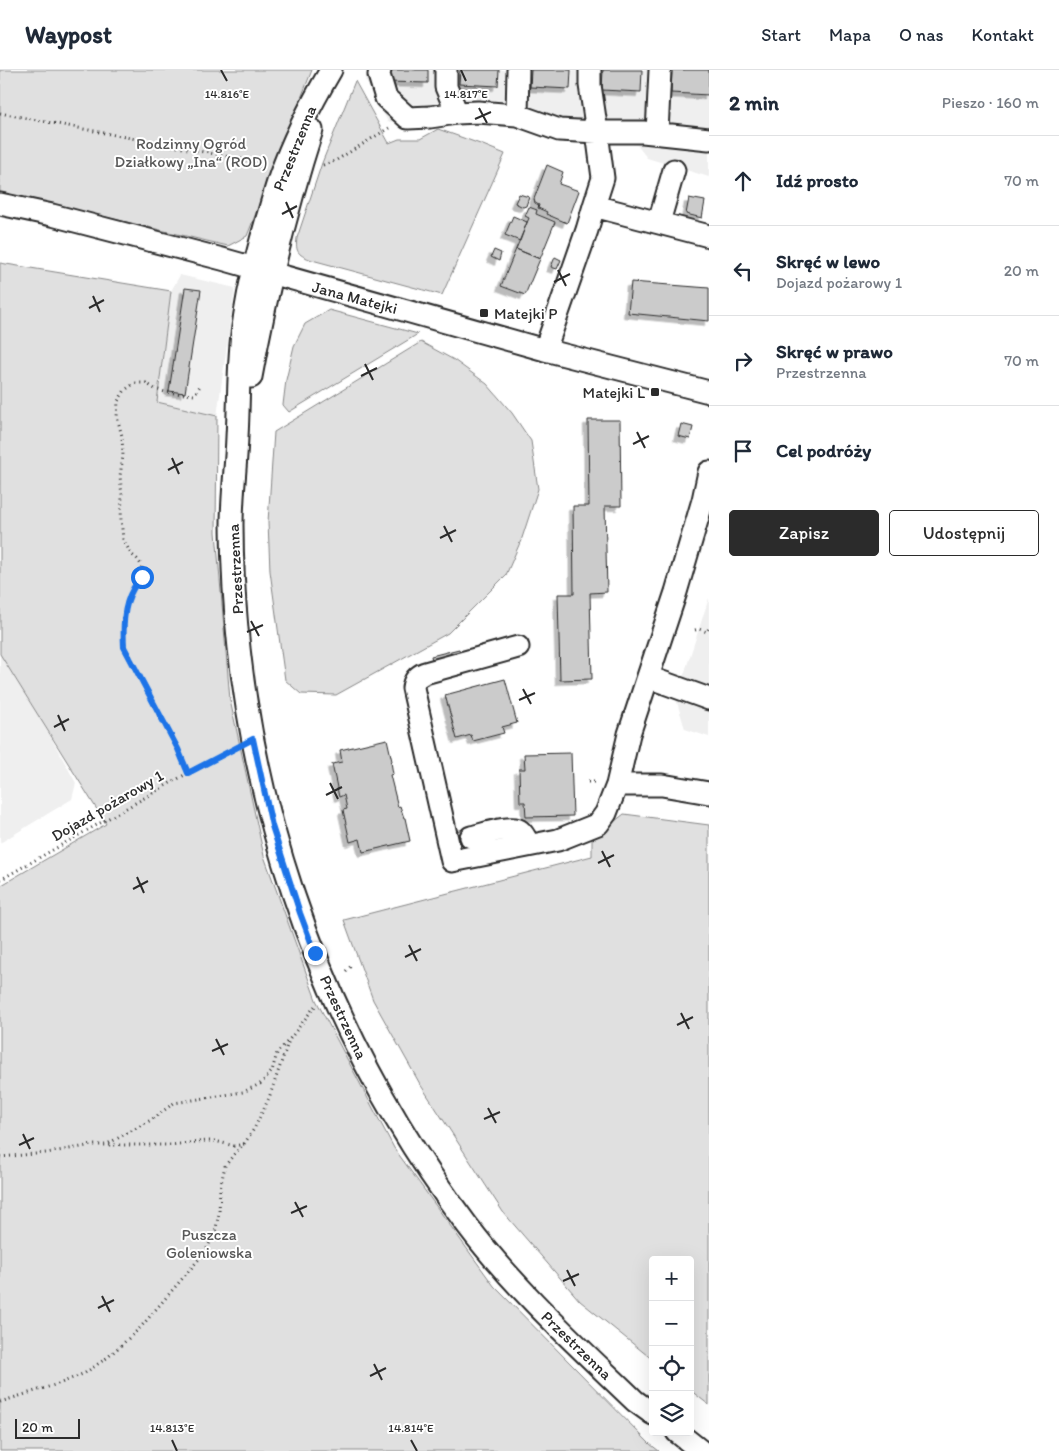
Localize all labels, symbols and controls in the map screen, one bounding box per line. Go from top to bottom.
text: Waypost [25,20,112,49]
text: Start [761,24,801,46]
text: Mapa [829,24,871,46]
text: O nas [899,24,944,46]
text: Kontakt [972,24,1034,46]
text: 14.816°E [205,87,250,101]
text: 14.817°E [444,87,488,101]
text: 2 min [729,90,779,115]
text: Pieszo · 160 m [942,93,1039,112]
street label: Przestrzenna [269,102,320,194]
park label: Rodzinny Ogród Działkowy „Ina“ (ROD) [115,134,267,171]
icon: ahead [729,167,757,195]
text: Idź prosto [776,169,859,192]
text: 70 m [1004,171,1039,190]
text: Skręć w lewo [776,250,880,273]
icon: left [729,257,757,285]
text: 20 m [1004,261,1039,280]
text: Dojazd pożarowy 1 [776,273,902,292]
street label: Jana Matejki [310,277,400,318]
place label: Matejki P [494,304,557,323]
marker: Matejki P [478,307,490,319]
text: Skręć w prawo [776,340,893,363]
icon: right [729,347,757,375]
text: 70 m [1004,351,1039,370]
text: Przestrzenna [776,363,867,382]
place label: Matejki L [583,383,645,402]
marker: Matejki L [649,386,661,398]
icon: arrive [729,437,757,465]
text: Cel podróży [776,439,871,462]
button: Zapisz [729,510,879,556]
button: Udostępnij [889,510,1039,556]
street label: Przestrzenna [224,523,247,615]
route start [131,566,154,589]
street label: Dojazd pożarowy 1 [48,765,167,845]
route end [304,942,327,965]
street label: Przestrzenna [316,972,372,1063]
park label: Puszcza Goleniowska [166,1225,252,1262]
map controls [649,1256,694,1436]
button: + [649,1256,694,1301]
button: − [649,1301,694,1346]
street label: Przestrzenna [537,1307,616,1384]
button: locate [649,1346,694,1391]
button: layers [649,1391,694,1436]
scale bar [15,1416,80,1439]
text: 20 m [22,1419,53,1436]
text: 14.813°E [150,1421,195,1435]
text: 14.814°E [388,1421,434,1435]

